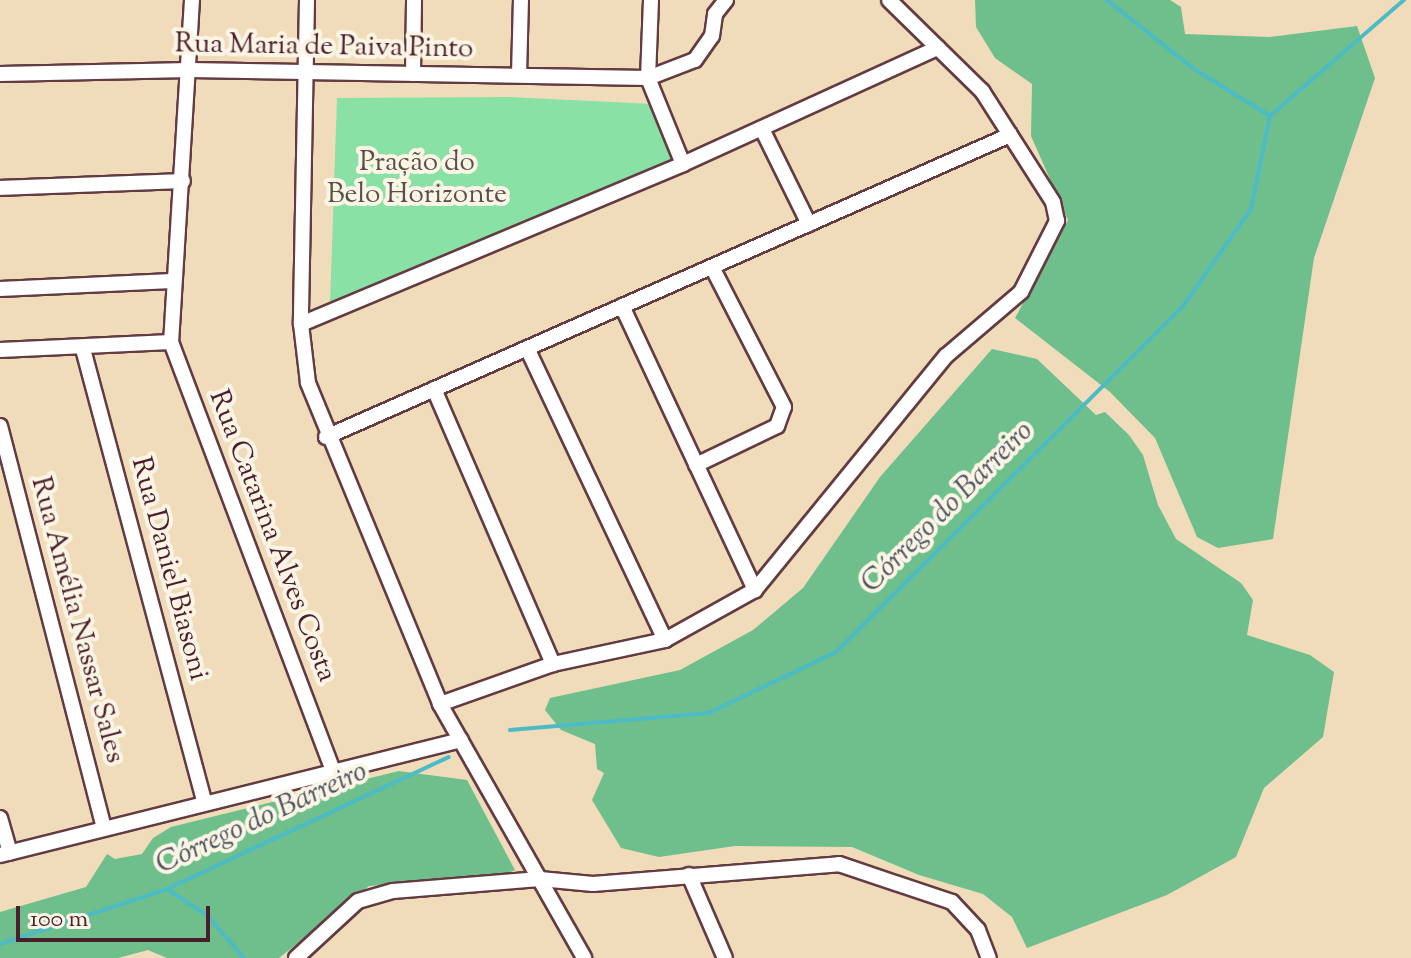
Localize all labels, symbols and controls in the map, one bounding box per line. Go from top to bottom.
street label: Rua Maria de Paiva Pinto [174,28,474,66]
park label: Pração do Belo Horizonte [327,146,507,212]
street label: Rua Catarina Alves Costa [201,385,343,687]
water label: Córrego do Barreiro [854,414,1042,602]
street label: Rua Daniel Biasoni [123,454,215,684]
street label: Rua Amélia Nassar Sales [23,473,131,767]
water label: Córrego do Barreiro [151,754,373,884]
scale bar [20,890,214,940]
text: 100 m [30,903,88,937]

